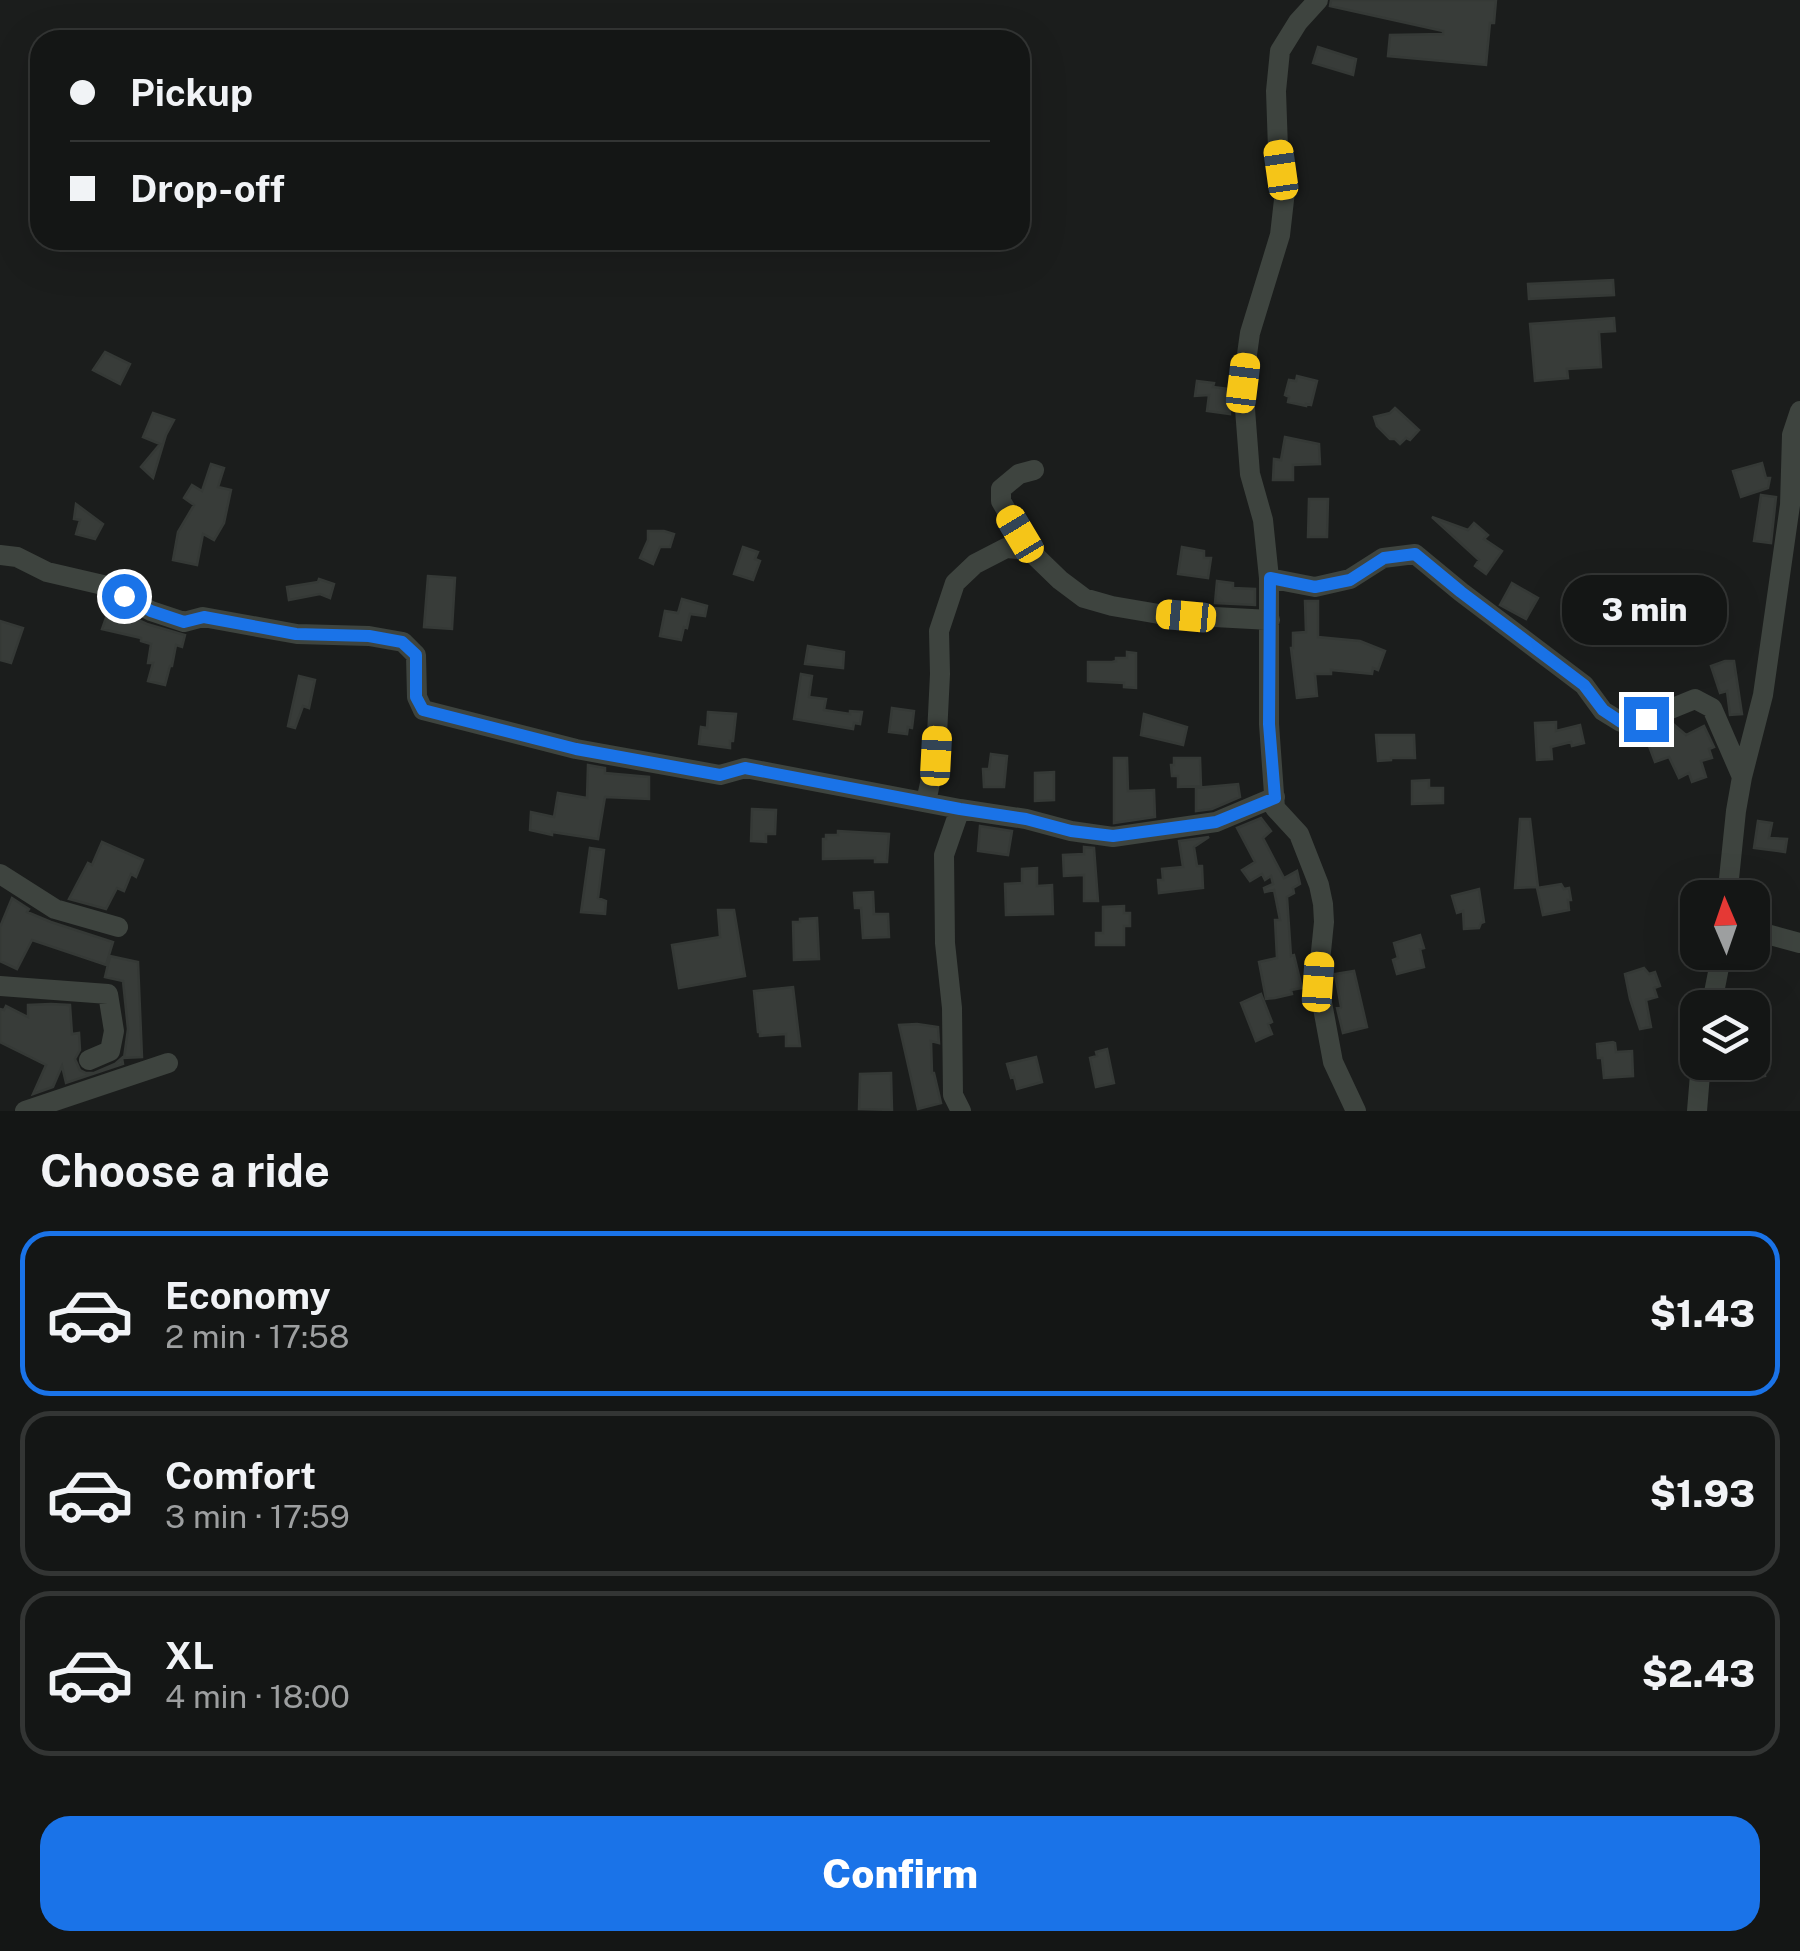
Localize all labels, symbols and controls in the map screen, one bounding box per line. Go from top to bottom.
text: Pickup [130,70,253,115]
car [1262,138,1300,202]
text: Drop-off [130,166,285,211]
car [1224,351,1262,415]
car [992,501,1048,567]
route start [102,574,147,619]
callout: 3 min [1564,574,1728,644]
text: 3 min [1602,591,1687,628]
car [1155,598,1217,634]
route end [1624,697,1669,742]
car [919,725,953,787]
north arrow [1680,880,1770,970]
map controls [1680,880,1770,1080]
car [1301,951,1335,1013]
button: layers [1680,990,1770,1080]
text: Choose a ride [40,1144,330,1197]
icon: car [45,1269,135,1359]
text: Economy [165,1273,331,1318]
text: $1.43 [1650,1291,1755,1336]
text: 2 min · 17:58 [165,1318,349,1355]
icon: car [45,1449,135,1539]
text: Comfort [165,1453,316,1498]
text: $1.93 [1650,1471,1755,1516]
text: 3 min · 17:59 [165,1498,350,1535]
icon: car [45,1629,135,1719]
text: XL [165,1633,214,1678]
text: $2.43 [1642,1651,1755,1696]
text: 4 min · 18:00 [165,1678,350,1715]
button: Confirm [40,1816,1760,1931]

